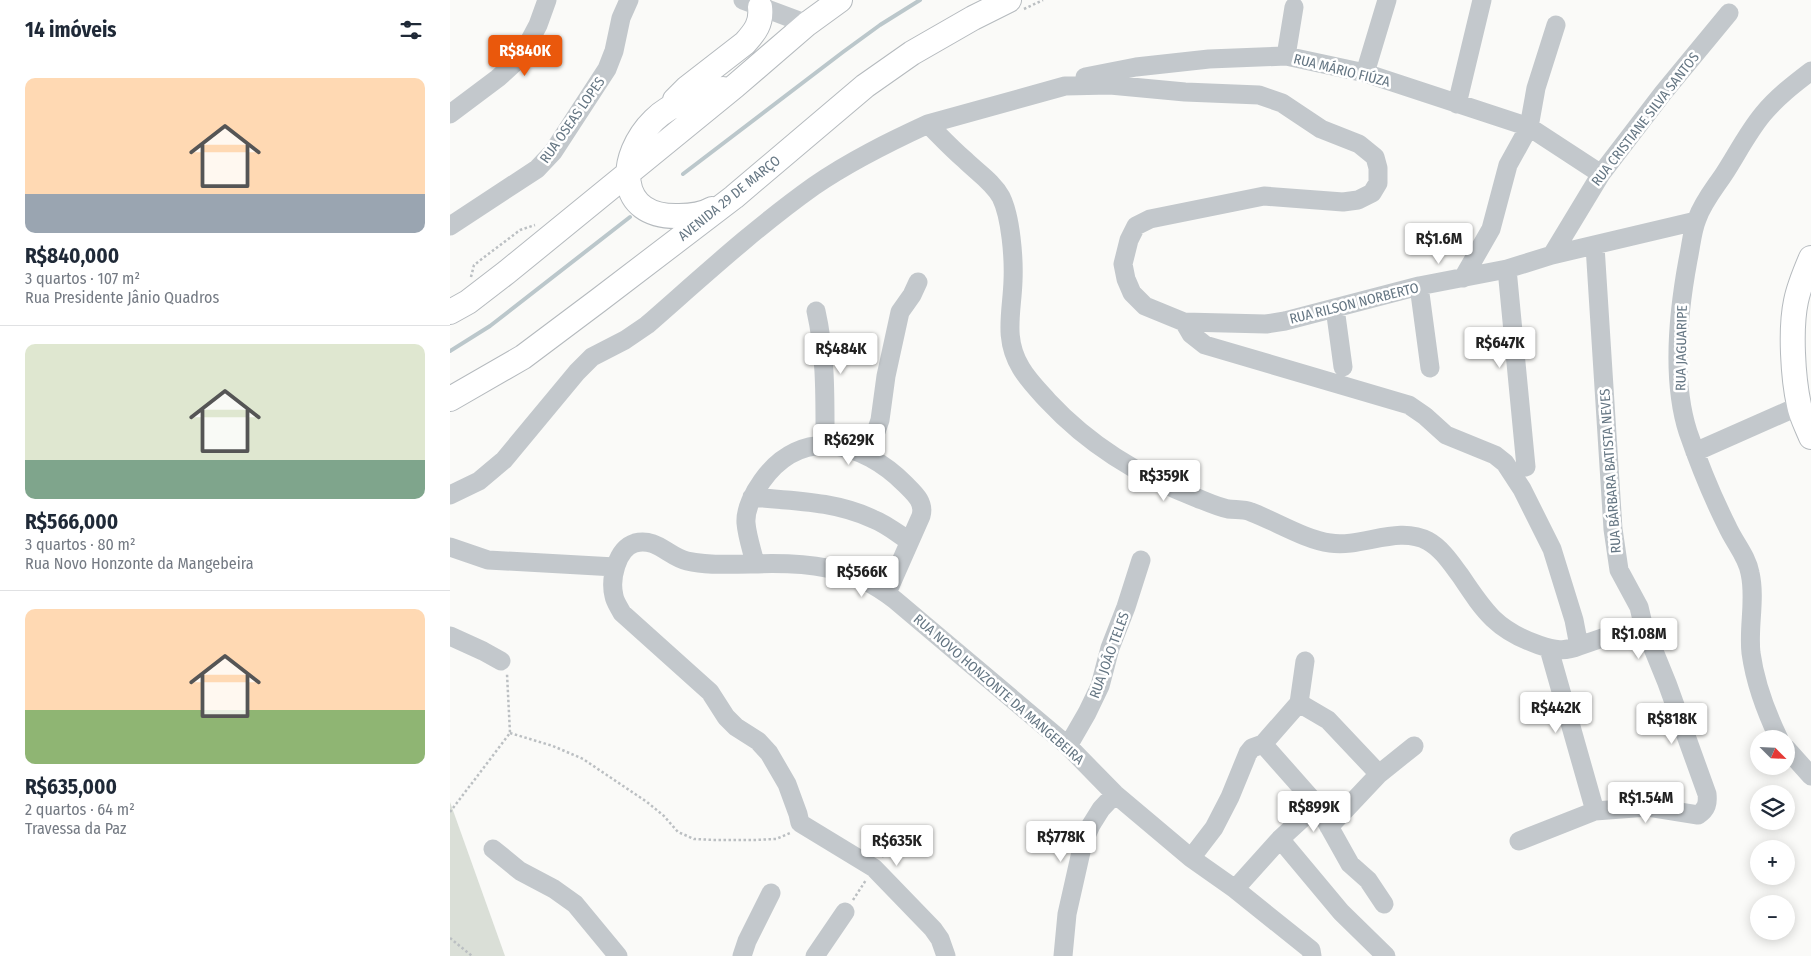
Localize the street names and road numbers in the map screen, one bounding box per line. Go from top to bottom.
street label: RUA MÁRIO FIÚZA [1292,49,1393,91]
street label: RUA CRISTIANE SILVA SANTOS [1588,49,1703,190]
street label: RUA OSEAS LOPES [536,74,608,167]
street label: AVENIDA 29 DE MARÇO [675,152,784,245]
street label: RUA RILSON NORBERTO [1288,279,1421,328]
street label: RUA JAGUARIPE [1672,304,1691,391]
street label: RUA BÁRBARA BATISTA NEVES [1595,388,1625,554]
street label: RUA JOÃO TELES [1086,610,1133,701]
street label: RUA NOVO HONZONTE DA MANGEBEIRA [910,611,1088,768]

